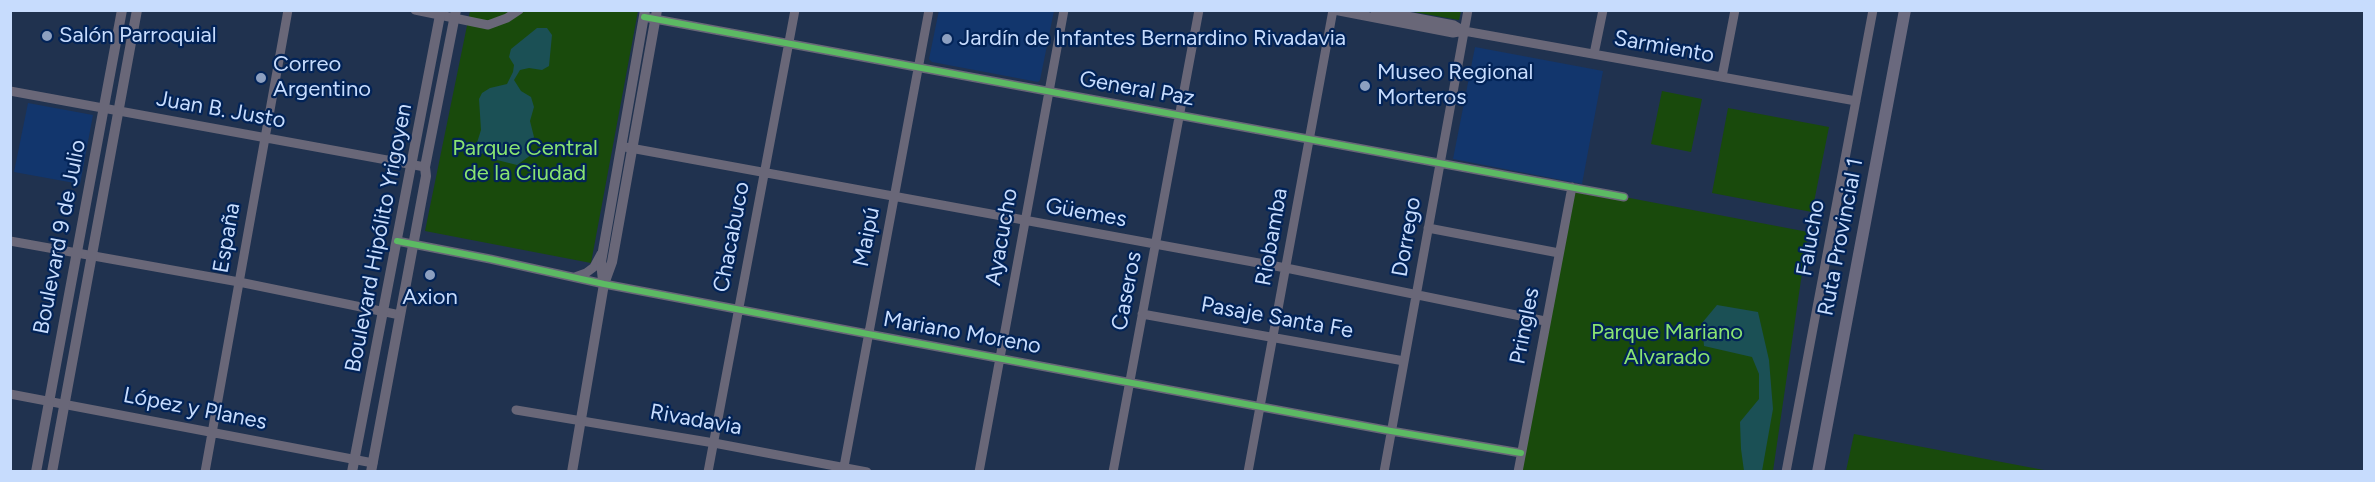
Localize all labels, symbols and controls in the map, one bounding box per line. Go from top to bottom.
place label: Salón Parroquial [59,23,217,49]
street label: Sarmiento [1612,25,1716,69]
place label: Jardín de Infantes Bernardino Rivadavia [959,26,1346,52]
marker: Salón Parroquial [40,29,54,43]
marker: Jardín de Infantes Bernardino Rivadavia [940,32,954,46]
place label: Correo Argentino [273,52,371,104]
place label: Museo Regional Morteros [1377,60,1533,112]
street label: General Paz [1077,66,1197,112]
marker: Correo Argentino [254,71,268,85]
marker: Museo Regional Morteros [1358,79,1372,93]
street label: Juan B. Justo [154,86,288,134]
street label: Boulevard Hipólito Yrigoyen [340,101,418,375]
park label: Parque Central de la Ciudad [452,136,598,188]
street label: Boulevard 9 de Julio [28,137,92,337]
street label: Ruta Provincial 1 [1813,156,1869,318]
street label: Chacabuco [708,179,756,295]
street label: Ayacucho [980,186,1024,288]
street label: Riobamba [1250,186,1294,288]
street label: Güemes [1043,193,1129,233]
street label: Dorrego [1387,195,1427,279]
street label: Falucho [1791,198,1831,278]
street label: España [208,201,246,275]
street label: Maipú [848,205,886,269]
street label: Caseros [1106,249,1148,333]
marker: Axion [423,268,437,282]
place label: Axion [402,285,458,311]
street label: Pringles [1505,285,1545,367]
street label: Pasaje Santa Fe [1199,292,1355,344]
street label: Mariano Moreno [881,306,1043,360]
park label: Parque Mariano Alvarado [1591,320,1743,372]
street label: López y Planes [121,382,269,436]
street label: Rivadavia [648,399,744,441]

